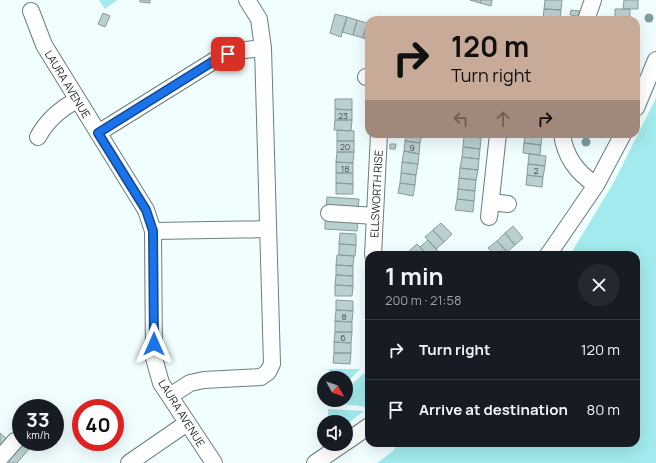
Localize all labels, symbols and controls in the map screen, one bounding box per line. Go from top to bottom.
text: 120 m [451,27,529,65]
icon: right [385,32,437,84]
pin [211,37,245,71]
icon: arrive [217,43,239,65]
street label: LAURA AVENUE [42,47,94,121]
text: Turn right [451,63,532,87]
icon: left [450,108,472,130]
icon: ahead [492,108,514,130]
icon: right [534,108,556,130]
house number: 23 [338,109,348,122]
house number: 20 [340,140,350,153]
house number: 9 [409,141,415,154]
street label: ELLSWORTH RISE [366,150,386,238]
house number: 18 [341,162,349,175]
house number: 2 [533,164,539,177]
text: 1 min [385,259,444,292]
button: close [578,264,620,306]
text: 200 m · 21:58 [385,291,461,309]
house number: 8 [341,310,347,323]
position arrow [133,323,175,365]
house number: 6 [340,331,346,344]
icon: right [385,339,407,361]
text: Turn right [419,339,490,360]
text: 120 m [581,339,620,360]
north arrow [317,371,353,407]
map controls [317,371,353,451]
street label: LAURA AVENUE [155,376,209,450]
speed limit sign: 40 [72,399,124,451]
icon: arrive [385,399,407,421]
text: Arrive at destination [419,399,568,420]
text: 80 m [586,399,620,420]
text: 33 [26,406,50,433]
button: sound [317,415,353,451]
text: km/h [26,428,50,442]

